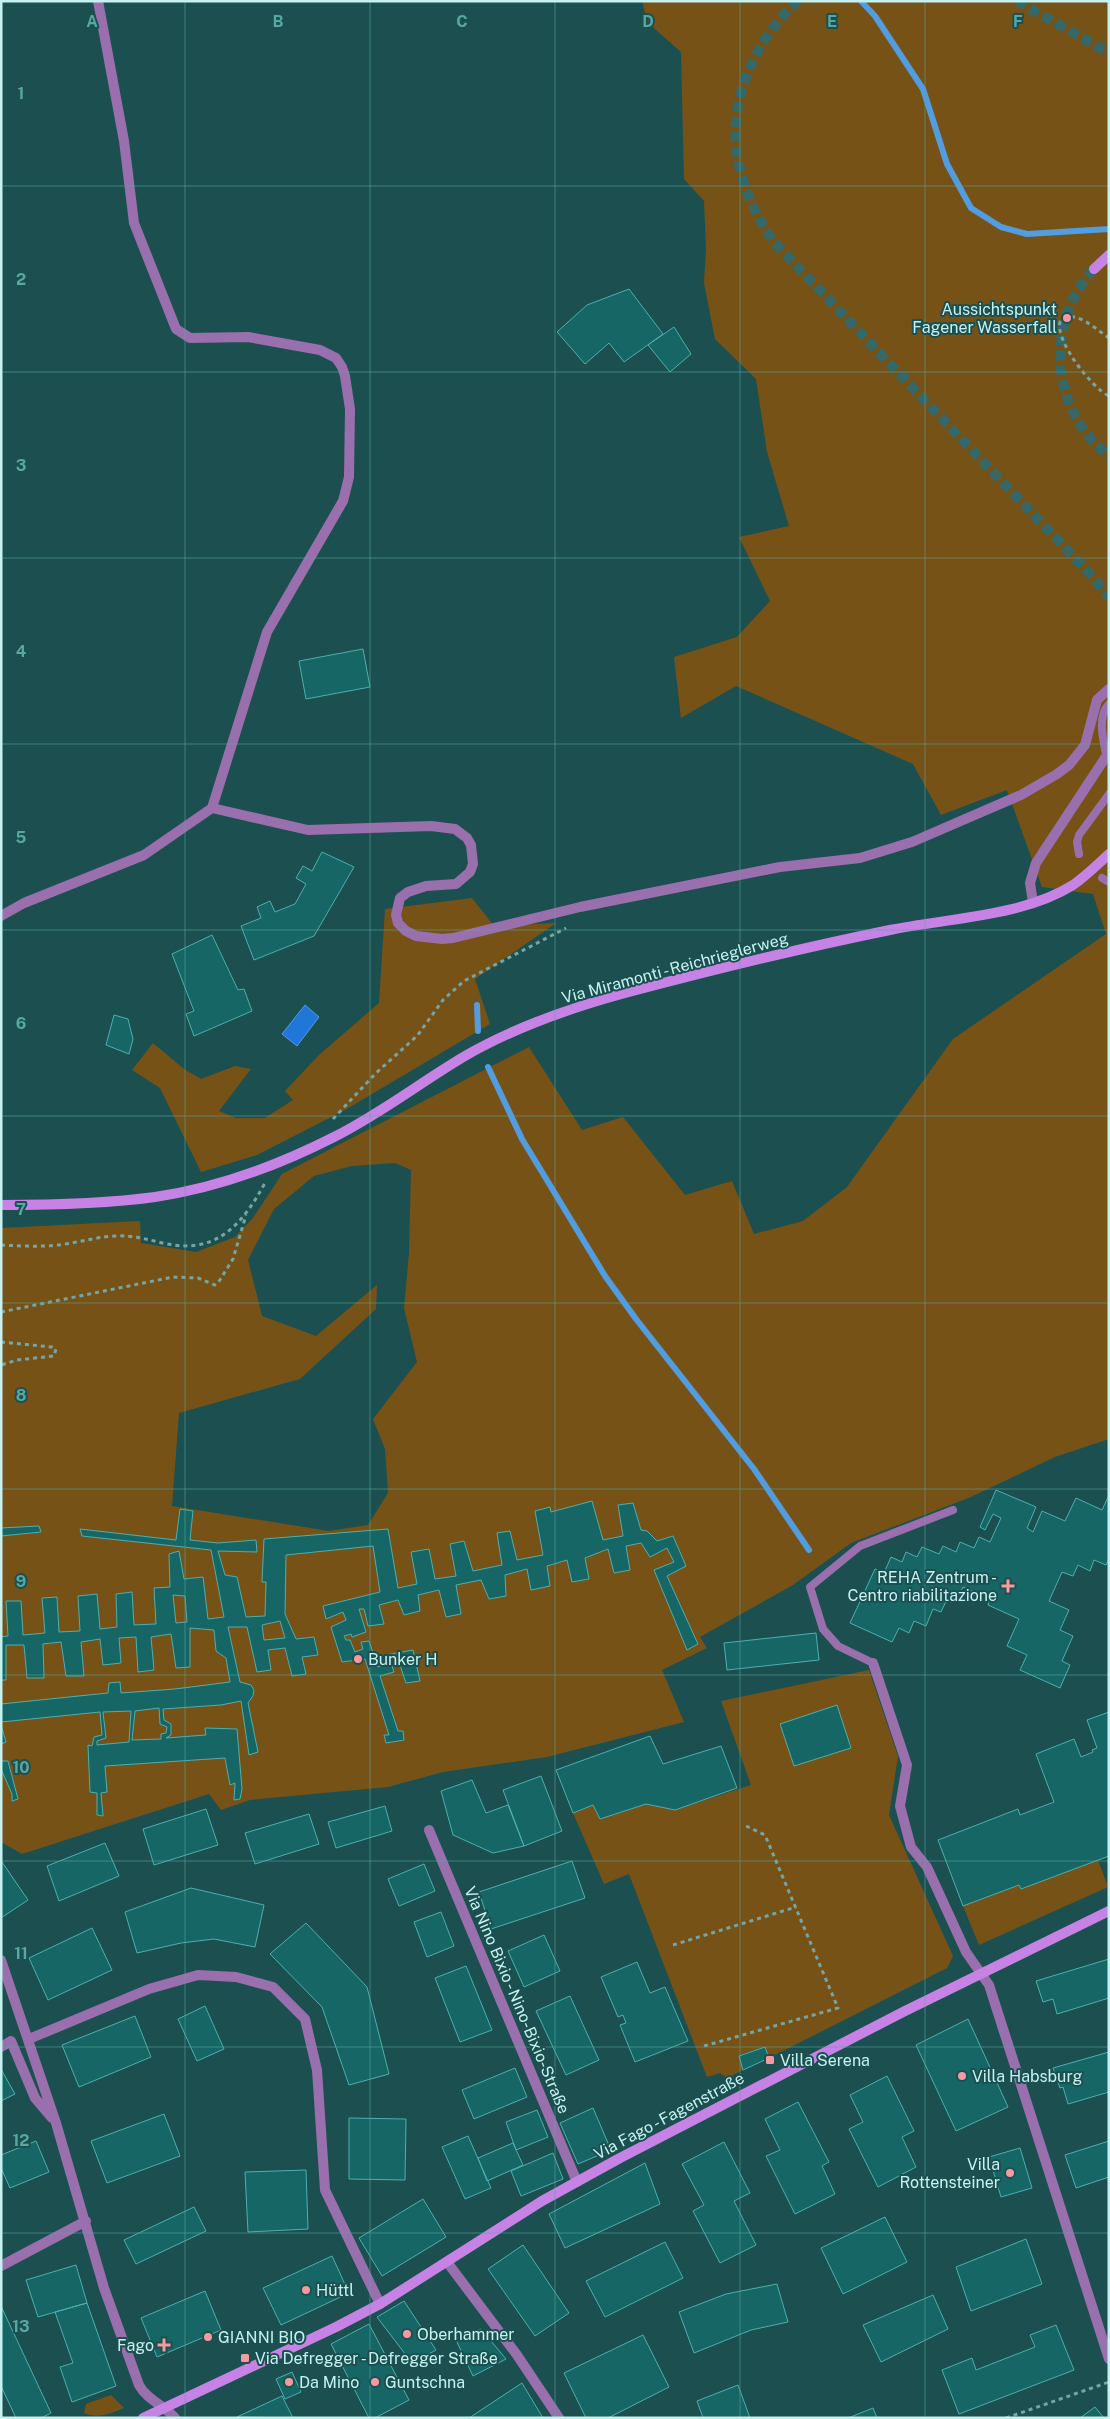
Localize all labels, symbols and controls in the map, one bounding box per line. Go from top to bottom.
text: A [86,12,98,31]
text: B [273,12,284,31]
text: C [456,12,468,31]
text: D [642,12,654,31]
text: E [827,12,837,31]
text: F [1013,12,1023,31]
text: 1 [18,84,24,103]
text: 2 [16,270,26,289]
place label: Aussichtspunkt Fagener Wasserfall [912,300,1057,337]
marker: Aussichtspunkt Fagener Wasserfall [1061,312,1073,324]
text: 3 [16,456,26,475]
text: 4 [16,642,27,661]
text: 5 [16,828,27,847]
street label: Via Miramonti - Reichrieglerweg [560,929,790,1007]
text: 6 [16,1014,26,1033]
text: 7 [16,1200,26,1219]
text: 8 [16,1386,27,1405]
place label: REHA Zentrum - Centro riabilitazione [847,1568,997,1605]
text: 9 [16,1572,26,1591]
marker: REHA Zentrum - Centro riabilitazione [1001,1579,1015,1593]
place label: Bunker H [368,1650,437,1669]
marker: Bunker H [352,1653,364,1665]
text: 10 [12,1758,30,1777]
street label: Via Nino Bixio - Nino-Bixio-Straße [460,1884,574,2116]
text: 11 [14,1944,28,1963]
place label: Villa Serena [780,2051,870,2070]
marker: Villa Serena [764,2054,776,2066]
place label: Villa Habsburg [972,2067,1082,2086]
street label: Via Fago - Fagenstraße [591,2068,747,2164]
marker: Villa Habsburg [956,2070,968,2082]
text: 12 [12,2131,30,2150]
place label: Villa Rottensteiner [900,2155,1000,2192]
marker: Villa Rottensteiner [1004,2167,1016,2179]
place label: Hüttl [316,2281,354,2300]
marker: Hüttl [300,2284,312,2296]
text: 13 [12,2317,30,2336]
place label: Oberhammer [417,2325,515,2344]
place label: GIANNI BIO [218,2328,305,2347]
marker: Oberhammer [401,2328,413,2340]
marker: GIANNI BIO [202,2331,214,2343]
place label: Fago [117,2336,154,2355]
marker: Fago [158,2339,170,2351]
place label: Via Defregger - Defregger Straße [255,2349,498,2368]
marker: Via Defregger - Defregger Straße [239,2352,251,2364]
place label: Da Mino [299,2373,359,2392]
place label: Guntschna [385,2373,465,2392]
marker: Da Mino [283,2376,295,2388]
marker: Guntschna [369,2376,381,2388]

